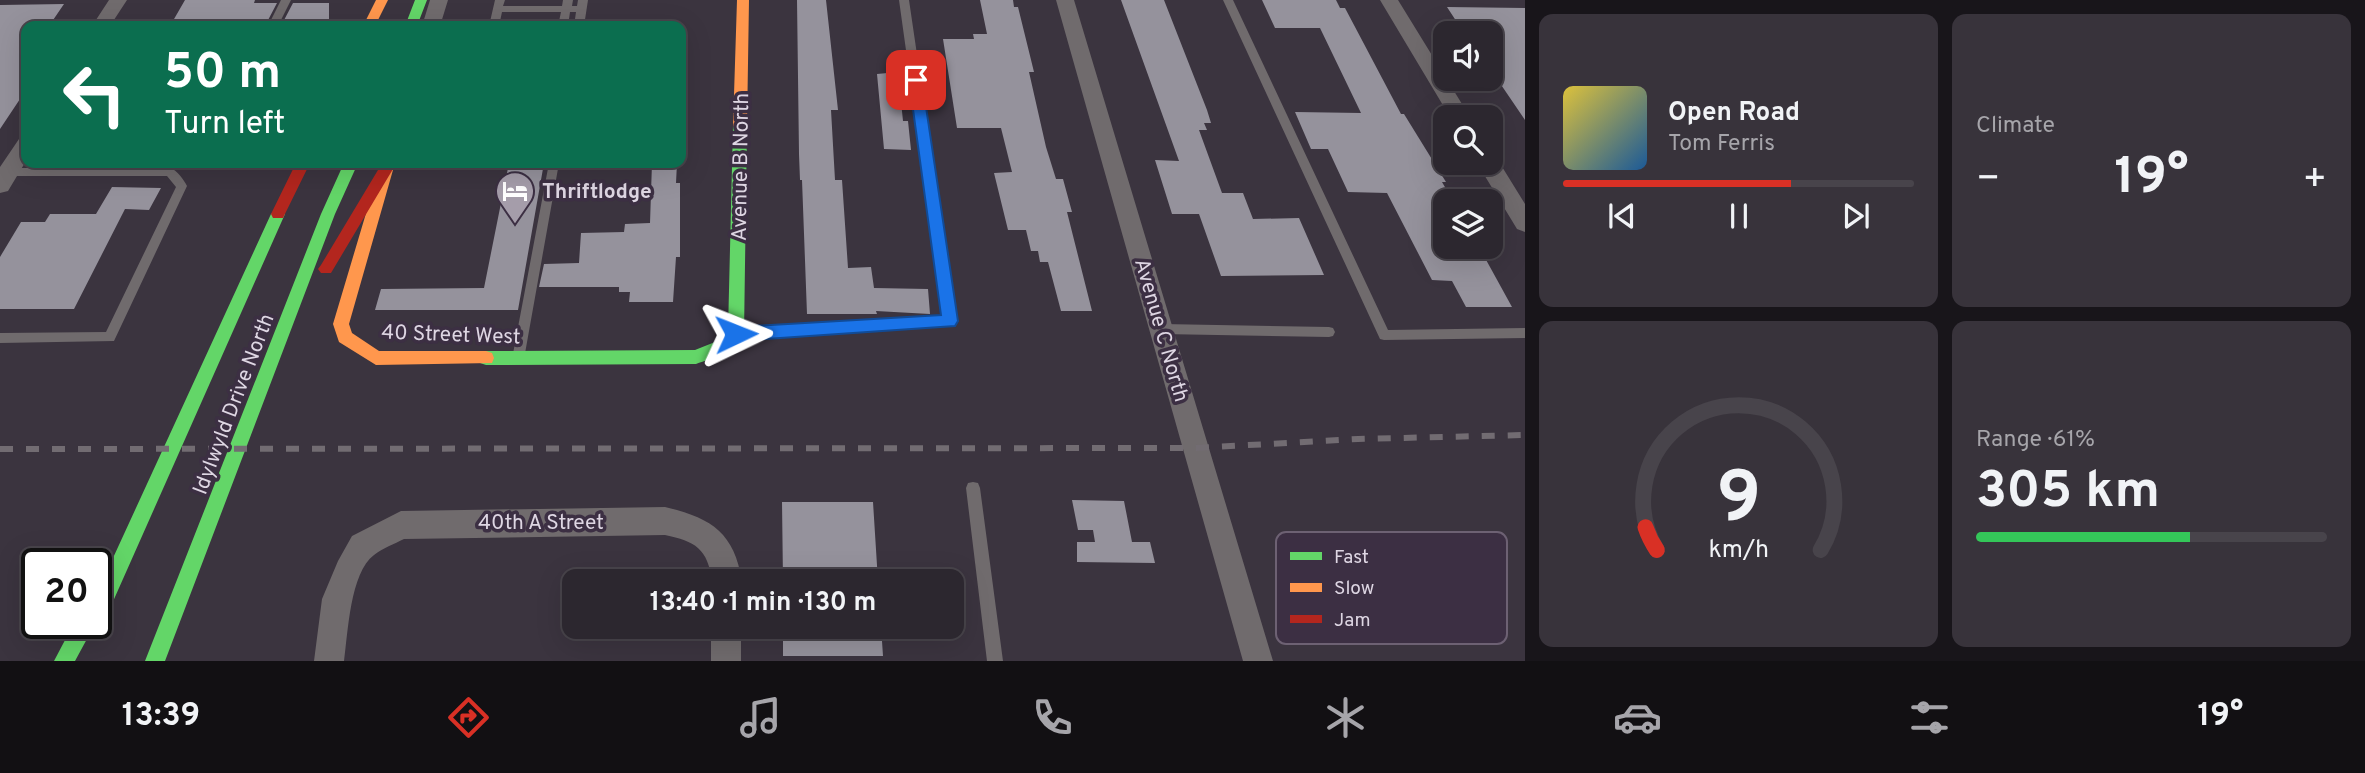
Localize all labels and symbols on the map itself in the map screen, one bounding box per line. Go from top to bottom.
pin [886,50,946,110]
street label: Avenue B North [727,93,756,241]
hotel icon: Thriftlodge [494,170,536,225]
place label: Thriftlodge [542,179,652,206]
street label: Avenue C North [1127,256,1194,405]
position arrow [699,297,773,371]
street label: Idylwyld Drive North [187,310,281,499]
street label: 40 Street West [381,320,521,351]
street label: 40th A Street [478,510,604,537]
legend [1276,532,1507,644]
text: Fast [1334,546,1369,570]
speed limit sign: 20 [21,548,112,639]
text: Slow [1334,577,1374,601]
text: Jam [1334,609,1371,633]

